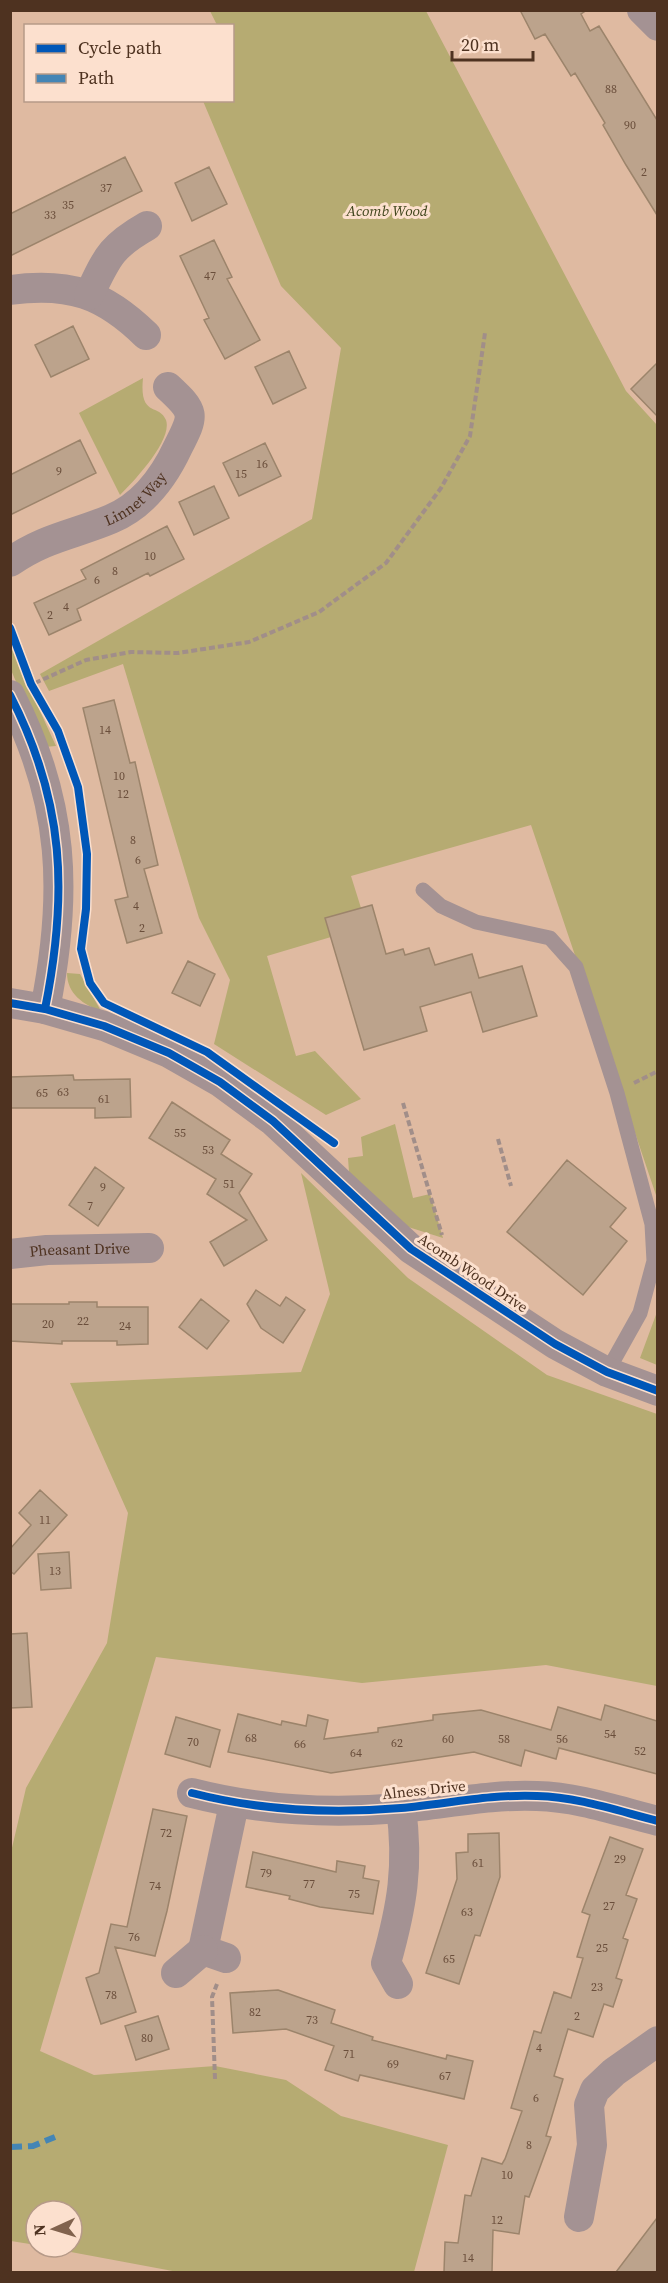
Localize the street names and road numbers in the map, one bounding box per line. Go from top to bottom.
street label: Linnet Way [101,467,171,531]
street label: Acomb Wood Drive [414,1228,533,1317]
street label: Pheasant Drive [28,1237,131,1262]
street label: Alness Drive [381,1775,467,1804]

